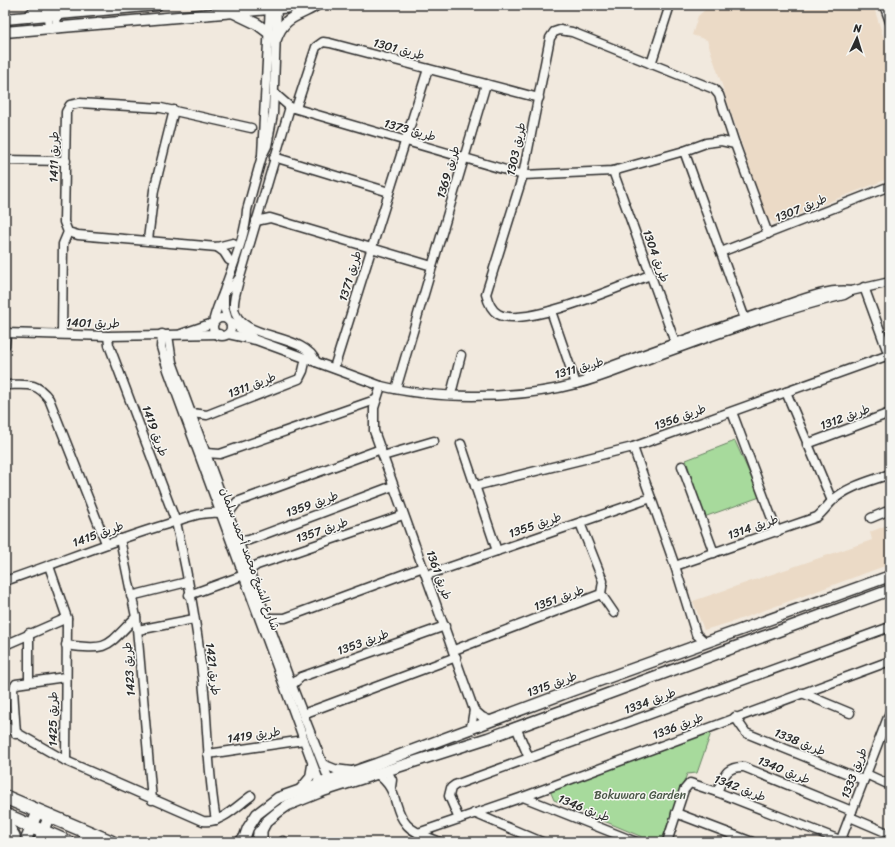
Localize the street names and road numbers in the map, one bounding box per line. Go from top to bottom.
street label: طريق 1301 [371,32,427,66]
street label: طريق 1373 [381,112,439,148]
street label: طريق 1303 [500,120,532,178]
street label: طريق 1411 [43,131,65,183]
street label: طريق 1369 [430,143,466,201]
street label: طريق 1307 [772,188,830,228]
street label: طريق 1304 [636,226,676,286]
street label: طريق 1371 [332,248,368,304]
street label: طريق 1401 [66,312,120,334]
street label: طريق 1311 [552,350,606,386]
street label: طريق 1311 [225,366,279,404]
street label: طريق 1356 [651,397,709,437]
street label: طريق 1312 [817,398,873,436]
street label: طريق 1419 [136,402,174,460]
street label: شارع الشيخ محمد أحمد سلمان [214,484,286,634]
street label: طريق 1359 [283,484,341,524]
street label: طريق 1355 [506,506,564,544]
street label: طريق 1314 [724,508,782,546]
street label: طريق 1357 [293,511,351,549]
street label: طريق 1415 [69,515,127,553]
street label: طريق 1361 [420,547,458,603]
street label: طريق 1351 [531,579,587,617]
street label: طريق 1353 [334,622,392,662]
street label: طريق 1423 [116,641,142,697]
street label: طريق 1421 [199,641,227,697]
street label: طريق 1315 [524,665,580,703]
street label: طريق 1334 [621,681,679,721]
street label: طريق 1425 [42,691,64,747]
street label: طريق 1336 [649,706,707,746]
street label: طريق 1419 [226,720,282,750]
street label: طريق 1338 [771,722,829,762]
street label: طريق 1333 [834,744,874,802]
street label: طريق 1340 [754,749,814,791]
street label: طريق 1342 [711,768,769,808]
street label: طريق 1346 [555,788,613,828]

